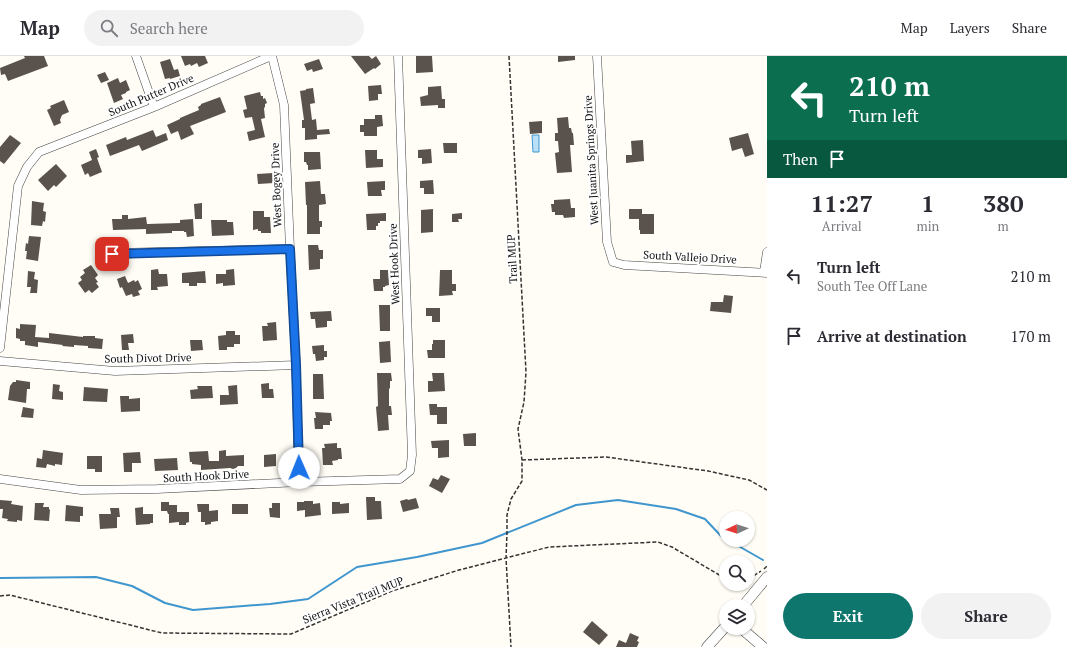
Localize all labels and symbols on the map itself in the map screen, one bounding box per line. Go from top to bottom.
street label: South Putter Drive [106,71,196,119]
street label: West Juanita Springs Drive [581,94,601,225]
street label: West Bogey Drive [268,142,284,228]
street label: West Hook Drive [386,223,402,305]
street label: Trail MUP [504,234,520,284]
pin [95,237,129,271]
street label: South Vallejo Drive [643,248,738,266]
street label: South Divot Drive [104,350,192,366]
position arrow [278,447,320,489]
street label: South Hook Drive [163,467,250,485]
north arrow [719,511,755,547]
street label: Sierra Vista Trail MUP [300,573,406,627]

